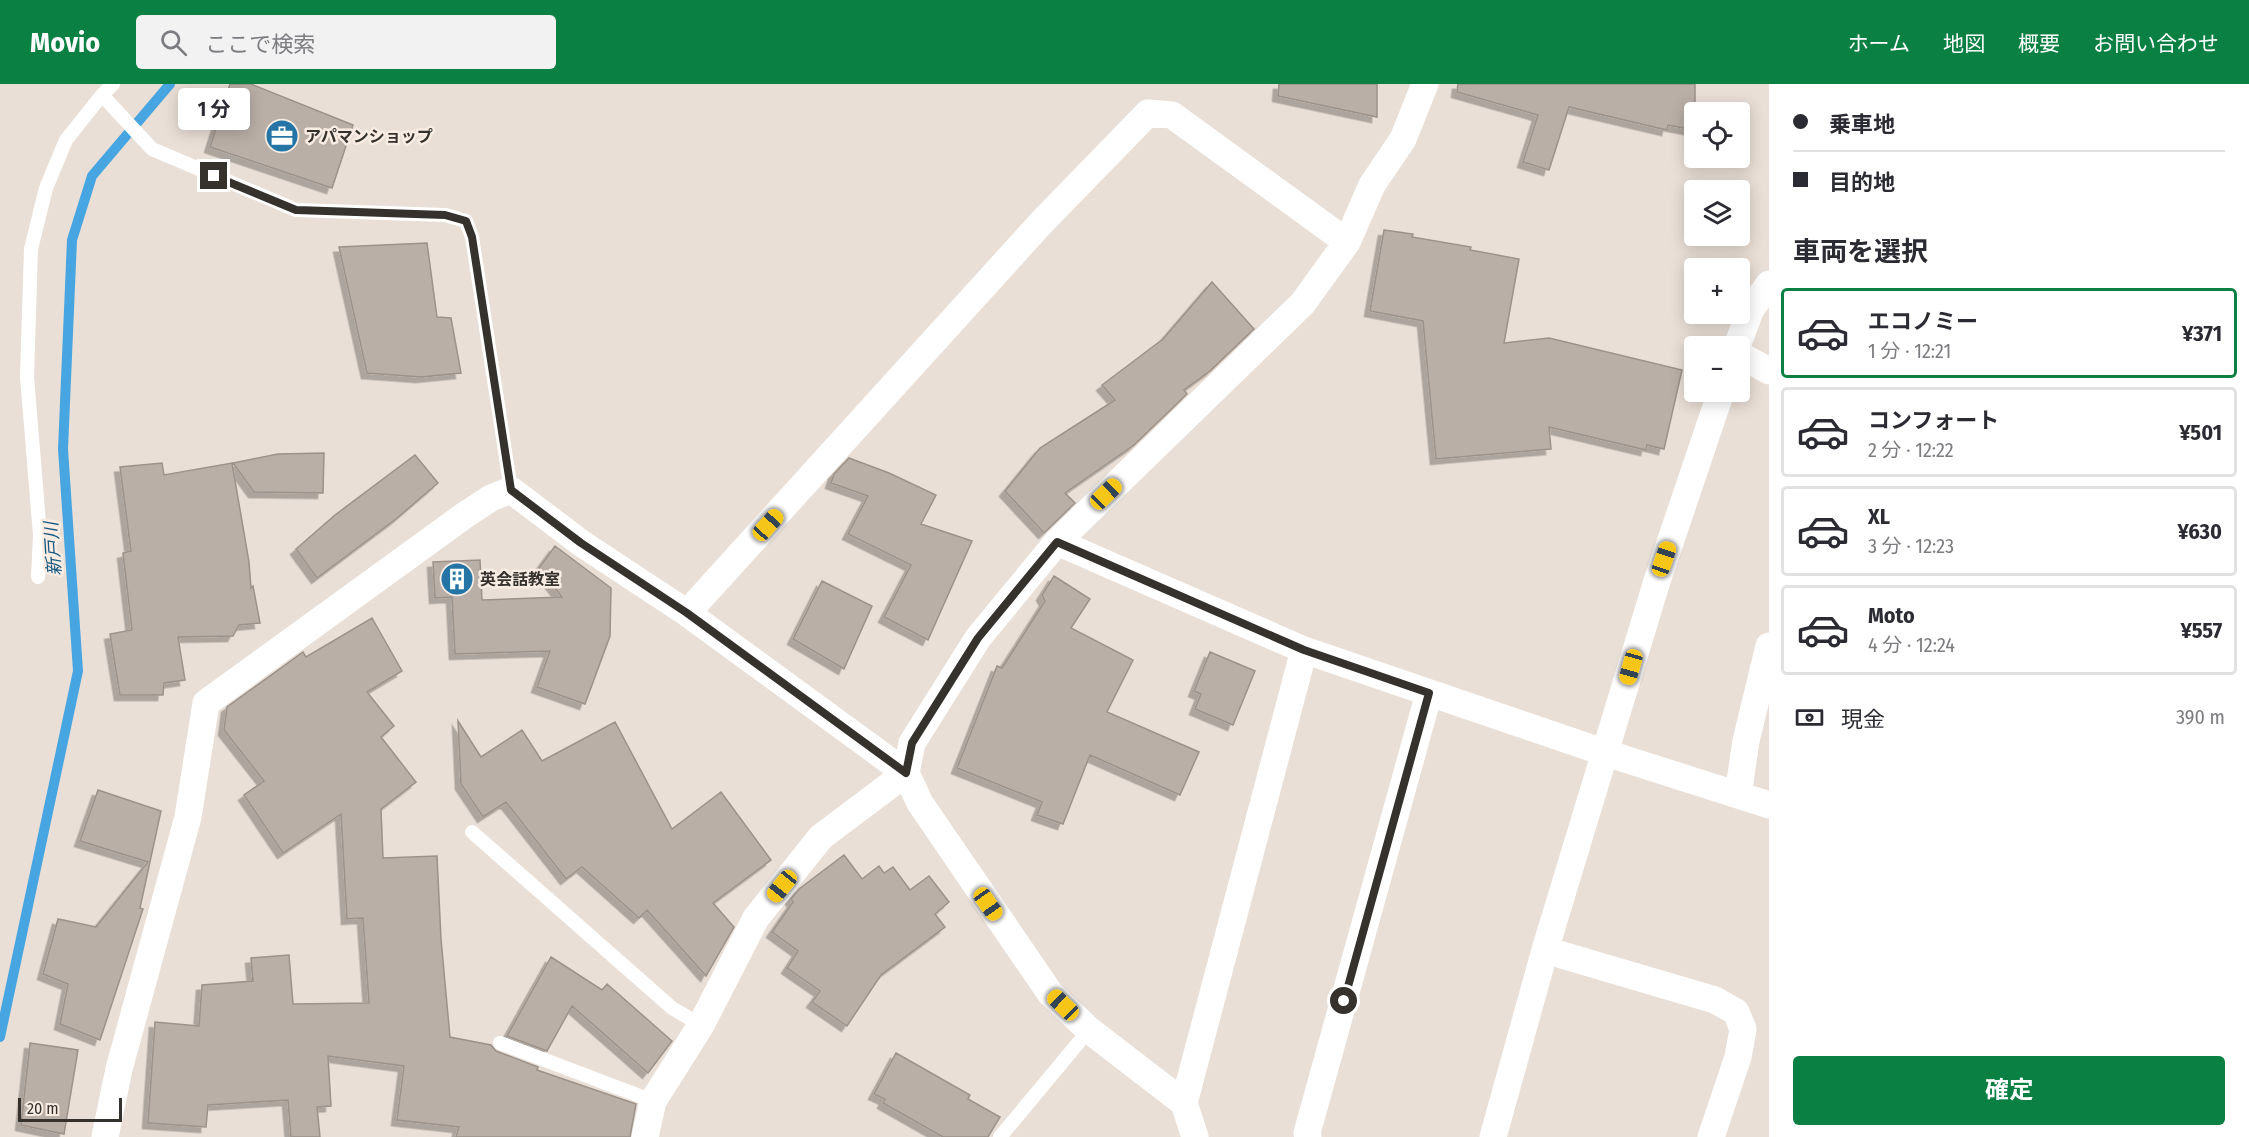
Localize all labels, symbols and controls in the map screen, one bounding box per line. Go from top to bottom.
search box [136,15,556,69]
text: Movio [30,26,100,59]
icon: search [157,26,190,59]
text: ここで検索 [205,31,315,58]
text: ホーム [1848,31,1910,57]
text: 地図 [1943,31,1985,57]
text: 概要 [2018,31,2060,57]
text: お問い合わせ [2093,31,2219,57]
callout: 1 分 [178,89,250,131]
text: 1 分 [198,97,230,121]
map controls [1684,102,1750,402]
button: locate [1684,102,1750,168]
text: 乗車地 [1829,111,1895,138]
office icon: アパマンショップ [264,118,300,154]
place label: アパマンショップ [305,127,433,146]
route end [200,162,227,189]
text: 目的地 [1829,169,1895,196]
button: layers [1684,180,1750,246]
text: 車両を選択 [1793,236,1928,268]
button: + [1684,258,1750,324]
icon: car [1796,306,1850,360]
text: エコノミー [1868,308,1978,335]
text: ¥371 [2182,320,2222,347]
button: − [1684,336,1750,402]
text: 1 分 · 12:21 [1868,339,1951,363]
icon: car [1796,405,1850,459]
text: コンフォート [1868,407,1999,434]
text: ¥501 [2179,419,2222,446]
text: 2 分 · 12:22 [1868,438,1954,462]
car [1087,475,1125,513]
text: XL [1868,503,1890,530]
icon: car [1796,504,1850,558]
car [749,506,787,544]
text: ¥630 [2178,518,2222,545]
water label: 新戸川 [40,519,66,577]
text: 3 分 · 12:23 [1868,534,1954,558]
car [1650,539,1678,579]
building icon: 英会話教室 [439,561,475,597]
place label: 英会話教室 [480,570,560,589]
text: Moto [1868,602,1915,629]
icon: car [1796,603,1850,657]
text: ¥557 [2180,617,2222,644]
text: 4 分 · 12:24 [1868,633,1955,657]
car [1617,647,1645,687]
icon: cash [1793,701,1826,734]
text: 390 m [2176,705,2225,729]
text: 現金 [1841,706,1885,733]
car [764,866,800,906]
car [970,884,1006,924]
car [1044,986,1082,1024]
route start [1330,987,1357,1014]
button: 確定 [1793,1056,2225,1125]
scale bar [18,1095,122,1122]
text: 20 m [27,1099,58,1118]

